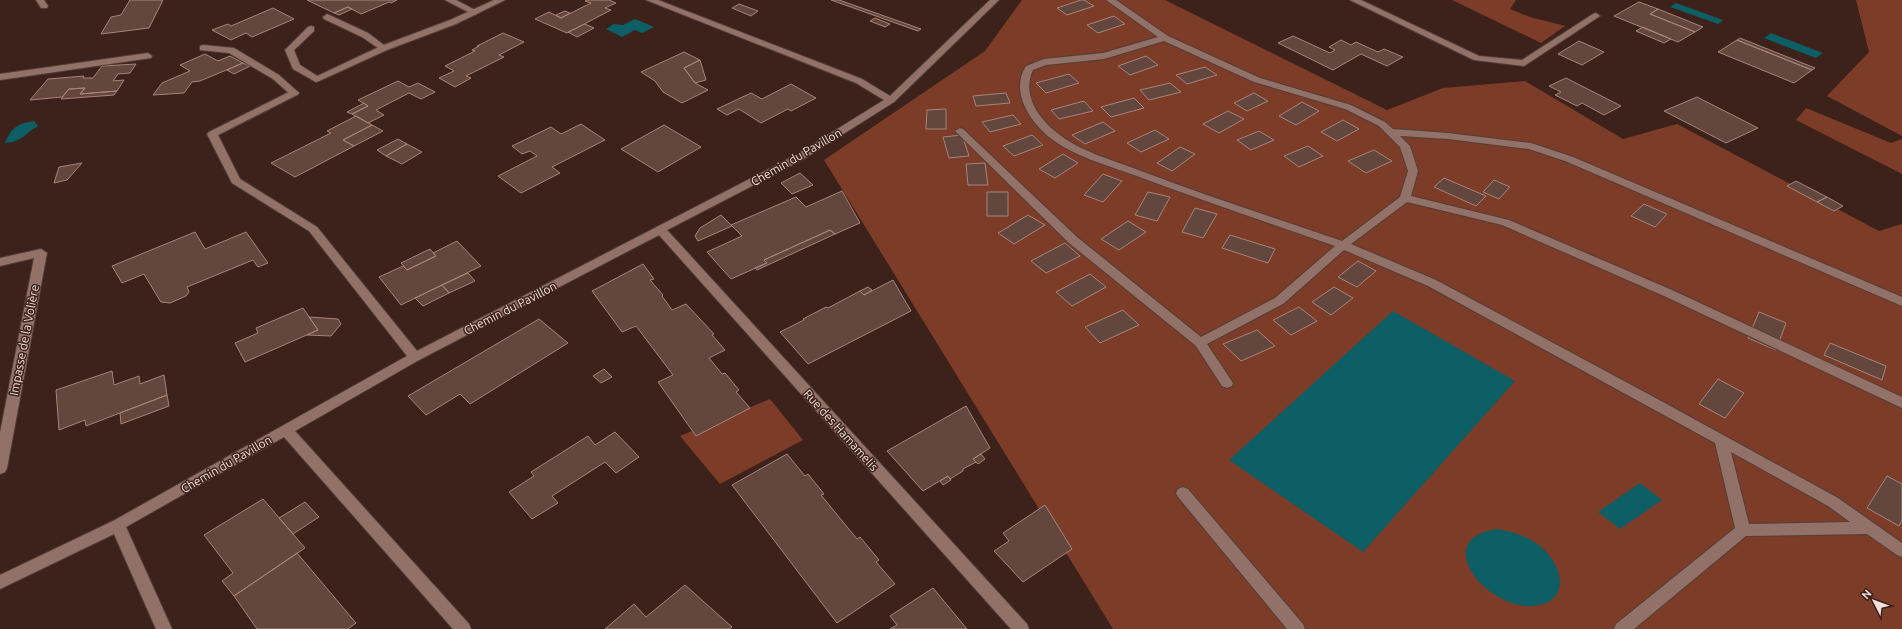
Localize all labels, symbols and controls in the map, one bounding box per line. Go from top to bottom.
street label: Chemin du Pavillon [748,126,844,188]
street label: Chemin du Pavillon [461,279,559,337]
street label: Impasse de la Volière [7,283,41,397]
street label: Rue des Hamamelis [801,387,881,473]
street label: Chemin du Pavillon [178,433,274,495]
north arrow [1854,581,1894,621]
text: N [1859,587,1874,601]

